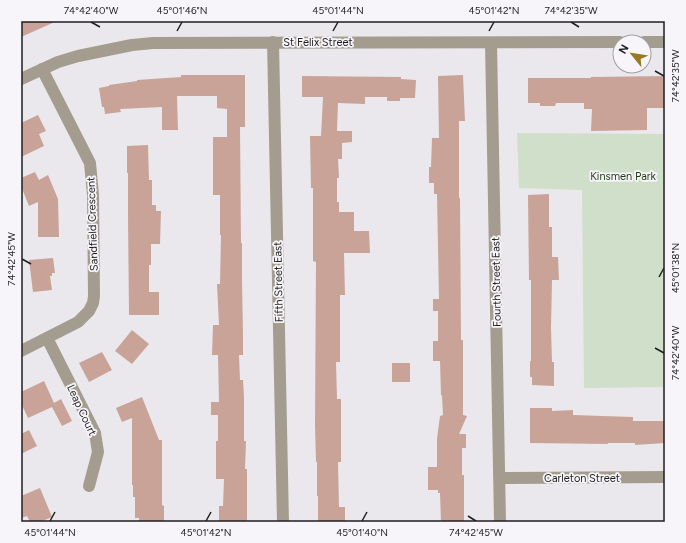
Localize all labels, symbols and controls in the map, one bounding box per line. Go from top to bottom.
text: 74°42'40"W [64,4,119,17]
text: 45°01'46"N [157,4,208,17]
text: 45°01'44"N [312,4,364,17]
text: 45°01'42"N [469,4,519,17]
text: 74°42'35"W [544,4,598,17]
north arrow [612,34,652,74]
street label: St Felix Street [283,36,353,49]
text: N [616,42,632,56]
text: 74°42'35"W [669,49,682,103]
park label: Kinsmen Park [590,170,656,183]
street label: Sandfield Crescent [84,177,101,271]
text: 74°42'45"W [5,232,18,286]
street label: Fourth Street East [489,237,504,327]
street label: Fifth Street East [271,242,286,322]
text: 45°01'38"N [669,243,682,293]
text: 74°42'40"W [669,325,682,380]
street label: Leap Court [64,383,99,438]
street label: Carleton Street [544,472,620,485]
text: 45°01'44"N [24,526,76,539]
text: 45°01'42"N [181,526,231,539]
text: 45°01'40"N [336,526,388,539]
text: 74°42'45"W [449,526,503,539]

